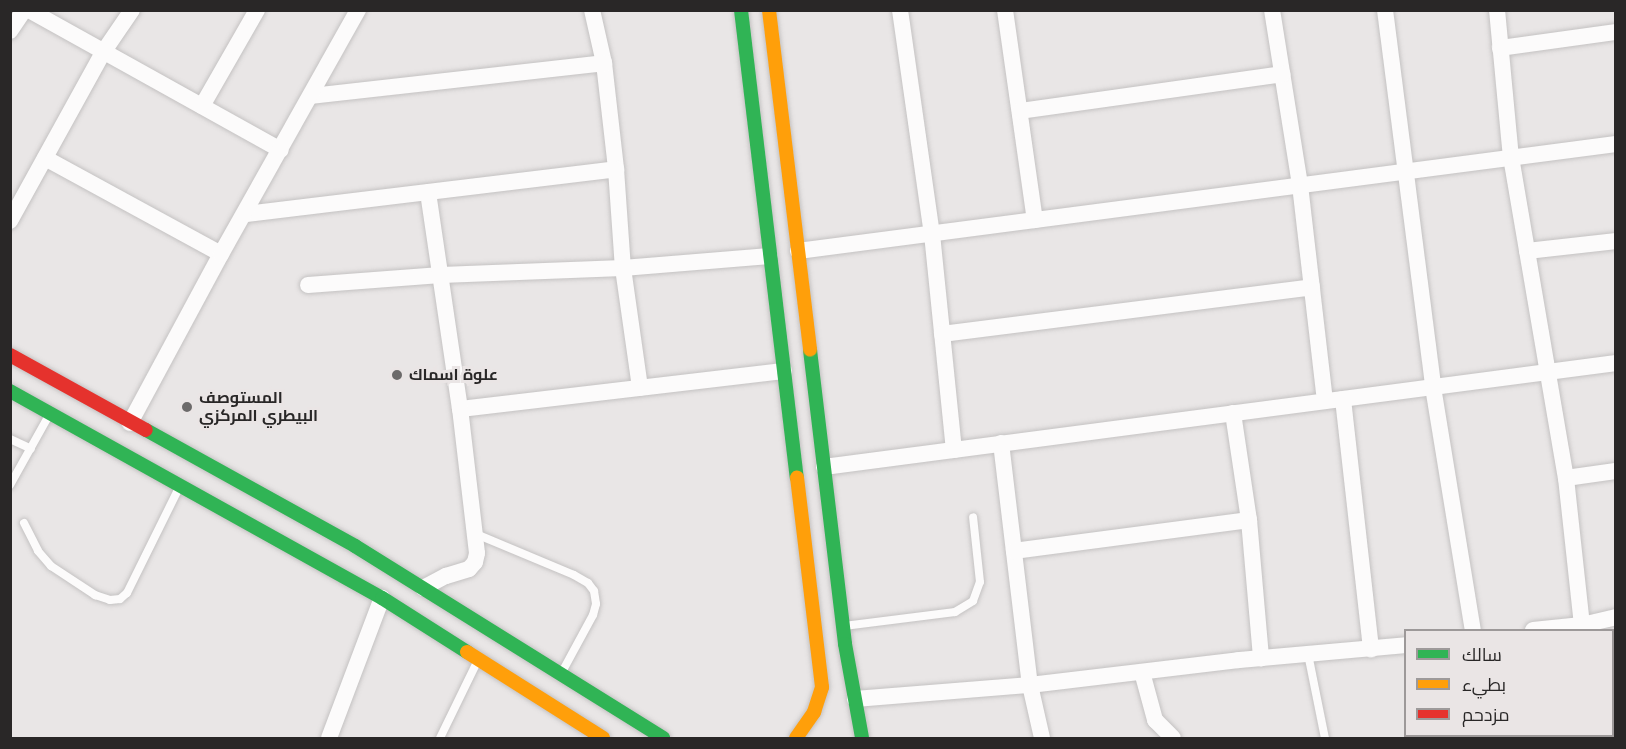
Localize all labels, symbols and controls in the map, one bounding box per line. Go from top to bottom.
place label: علوة اسماك [409,365,498,385]
marker: علوة اسماك [390,368,404,382]
place label: المستوصف البيطري المركزي [199,388,318,426]
marker: المستوصف البيطري المركزي [180,400,194,414]
legend [1404,629,1614,737]
text: سالك [1462,645,1502,665]
text: بطيء [1462,675,1506,695]
text: مزدحم [1462,705,1510,725]

